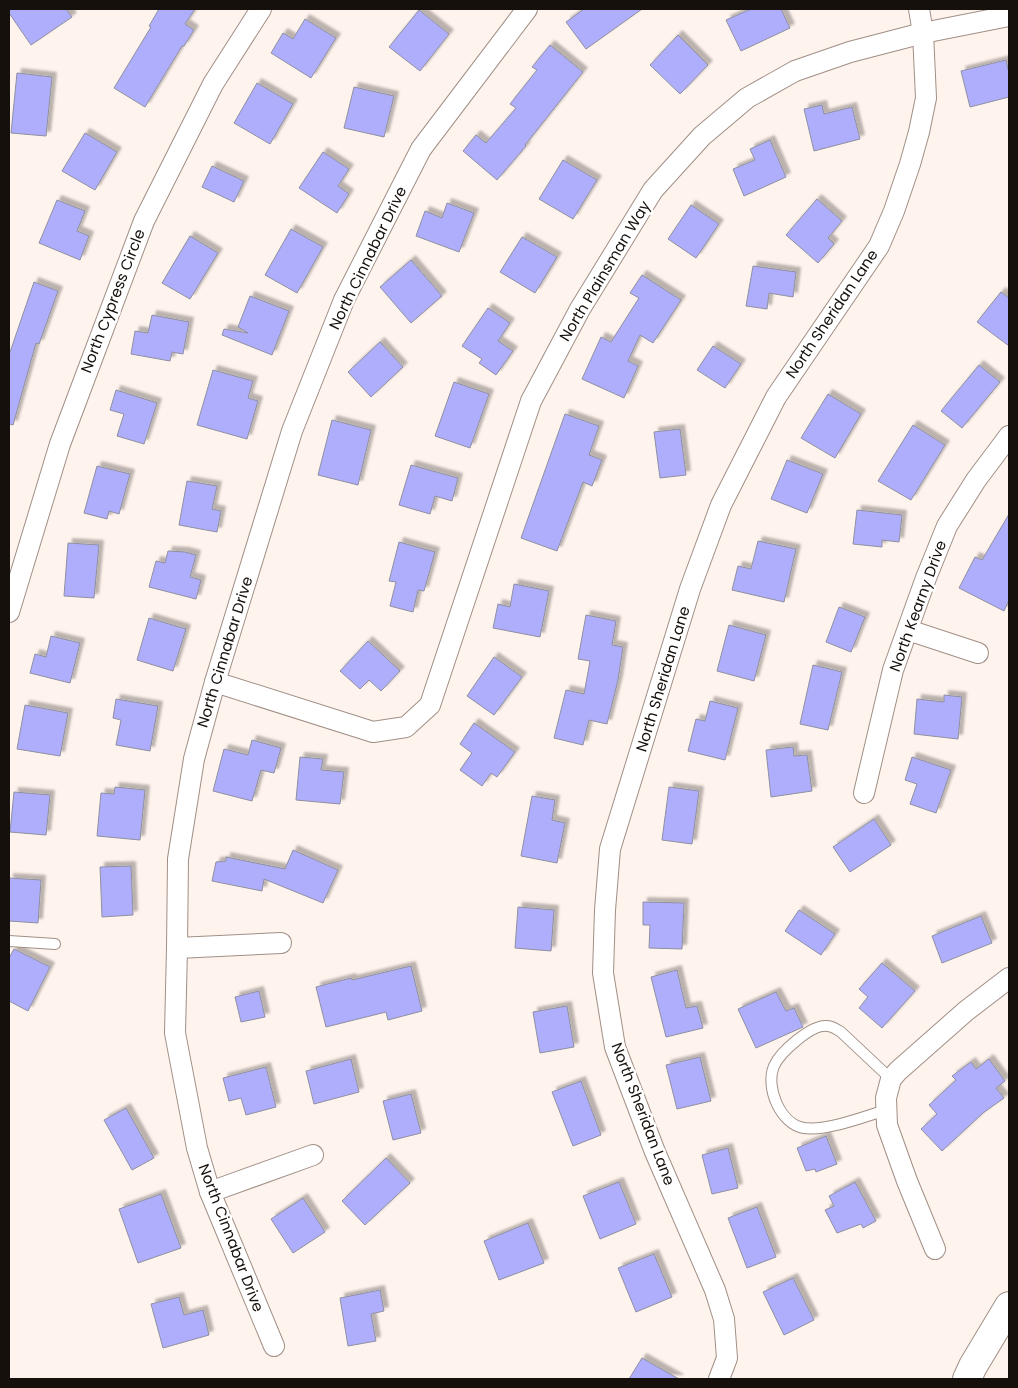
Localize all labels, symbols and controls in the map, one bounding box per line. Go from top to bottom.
street label: North Cinnabar Drive [324,183,411,333]
street label: North Plainsman Way [554,196,655,345]
street label: North Cypress Circle [75,226,150,376]
street label: North Sheridan Lane [781,245,883,382]
street label: North Kearny Drive [884,537,951,674]
street label: North Cinnabar Drive [192,574,258,730]
street label: North Sheridan Lane [630,603,695,754]
street label: North Sheridan Lane [607,1039,680,1188]
street label: North Cinnabar Drive [194,1161,269,1315]

